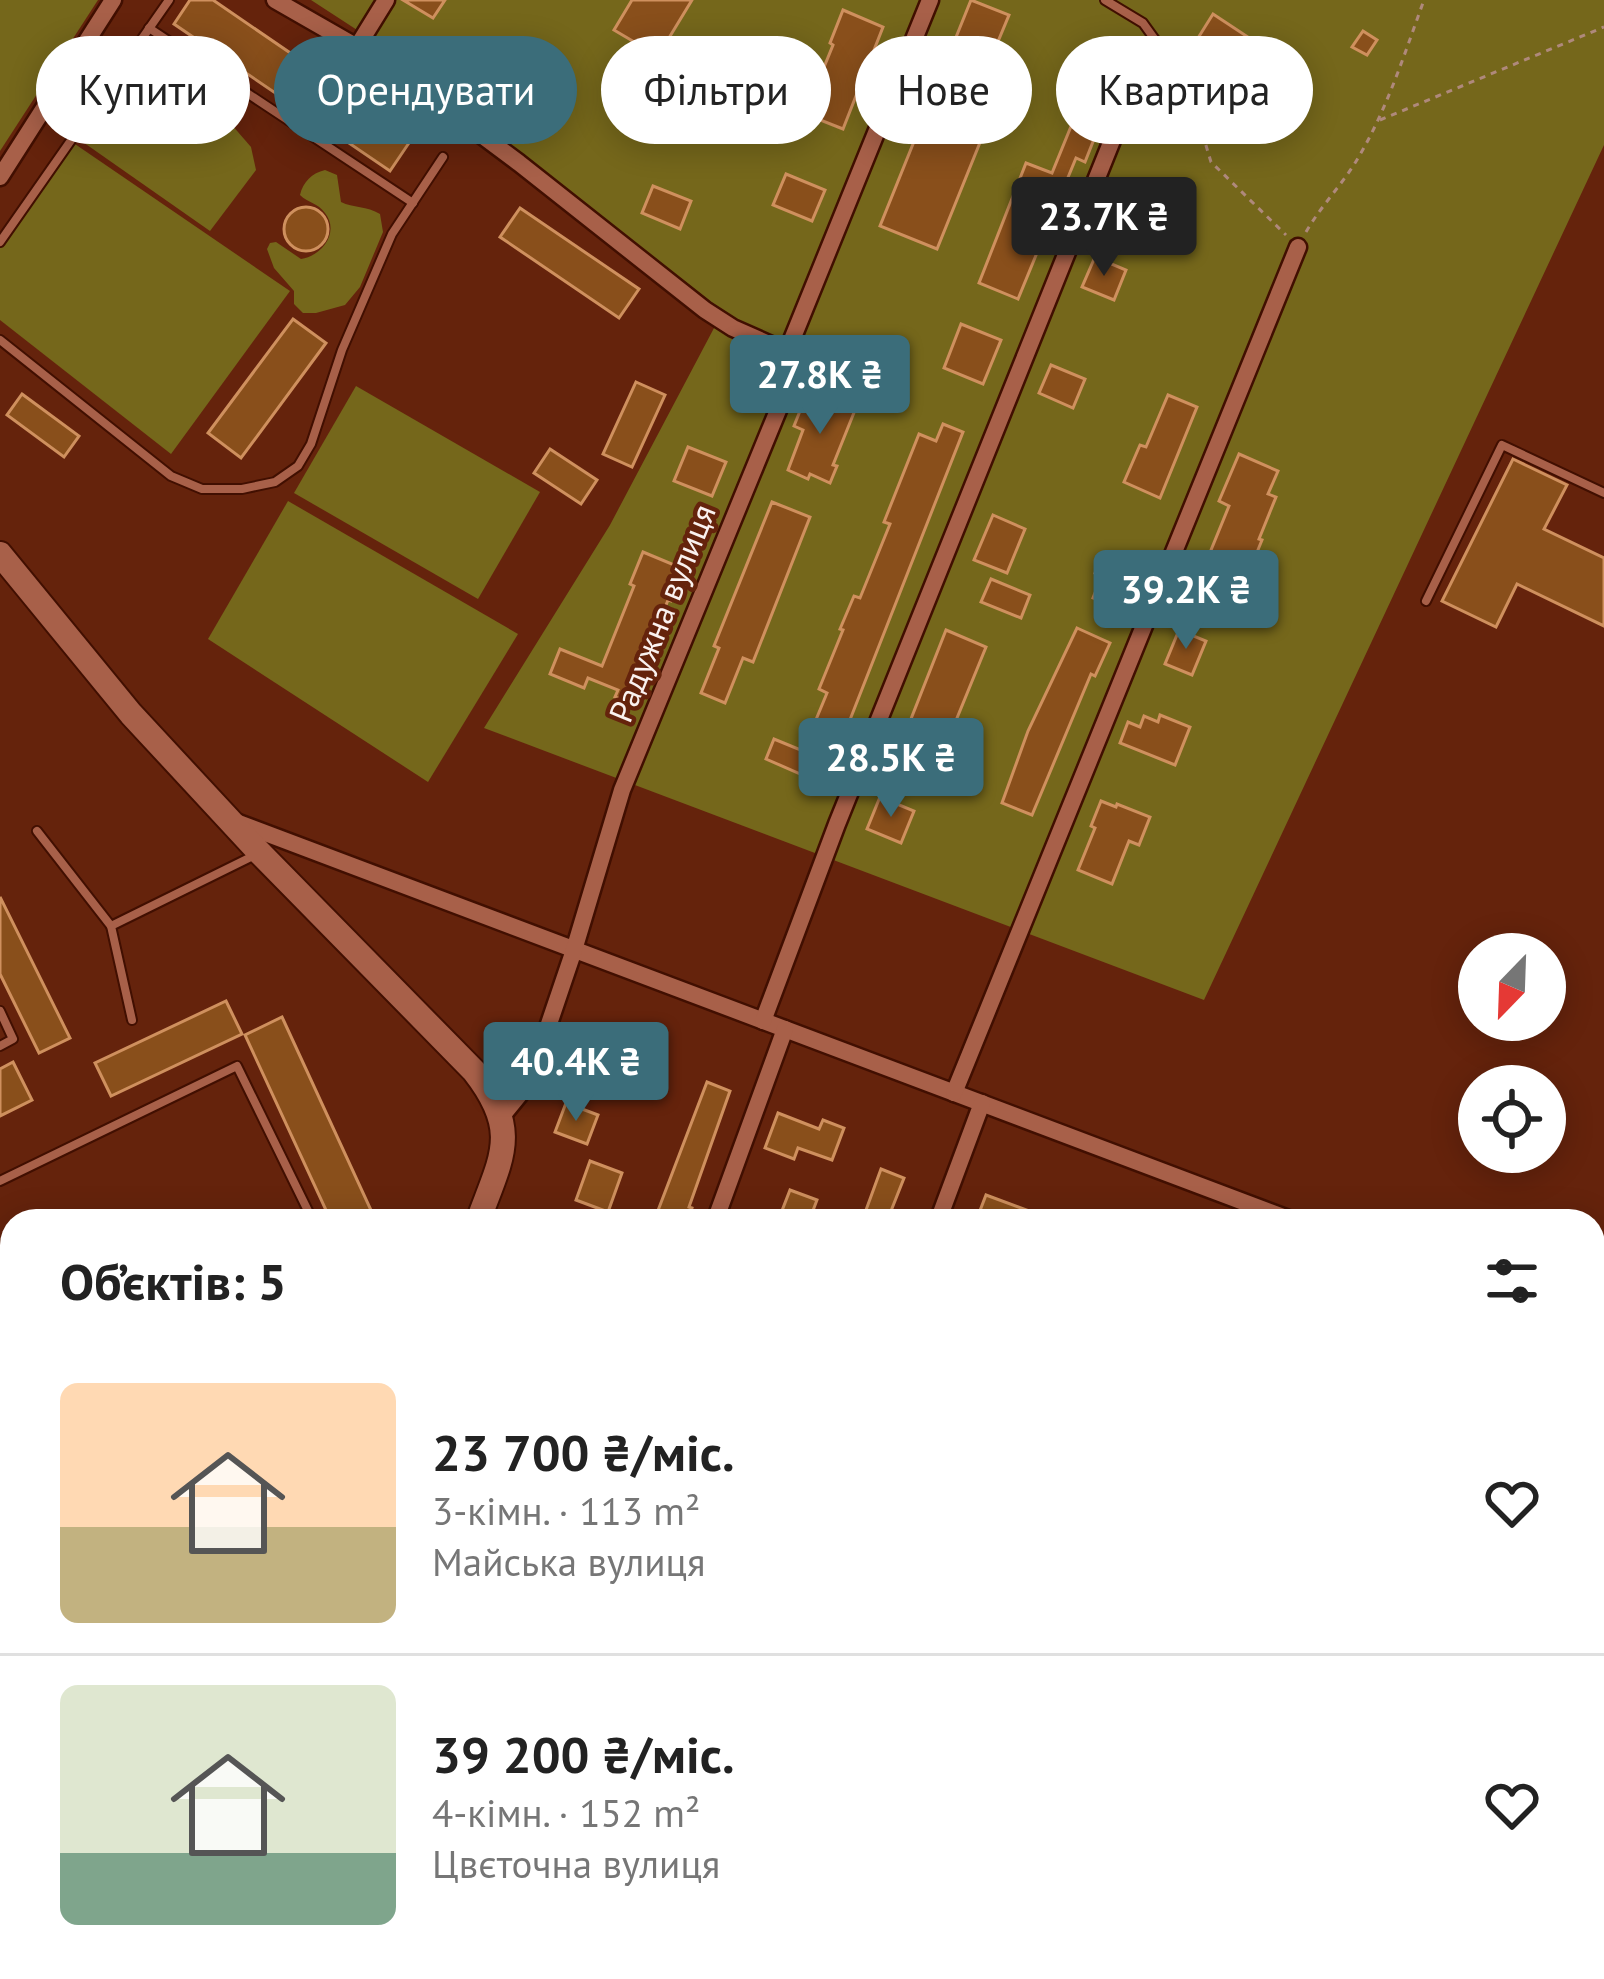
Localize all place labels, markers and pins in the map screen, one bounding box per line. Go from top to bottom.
pin: 23.7K ₴ [993,177,1215,279]
pin: 27.8K ₴ [709,335,931,437]
pin: 39.2K ₴ [1075,550,1297,652]
pin: 28.5K ₴ [780,718,1002,820]
pin: 40.4K ₴ [465,1022,687,1124]

